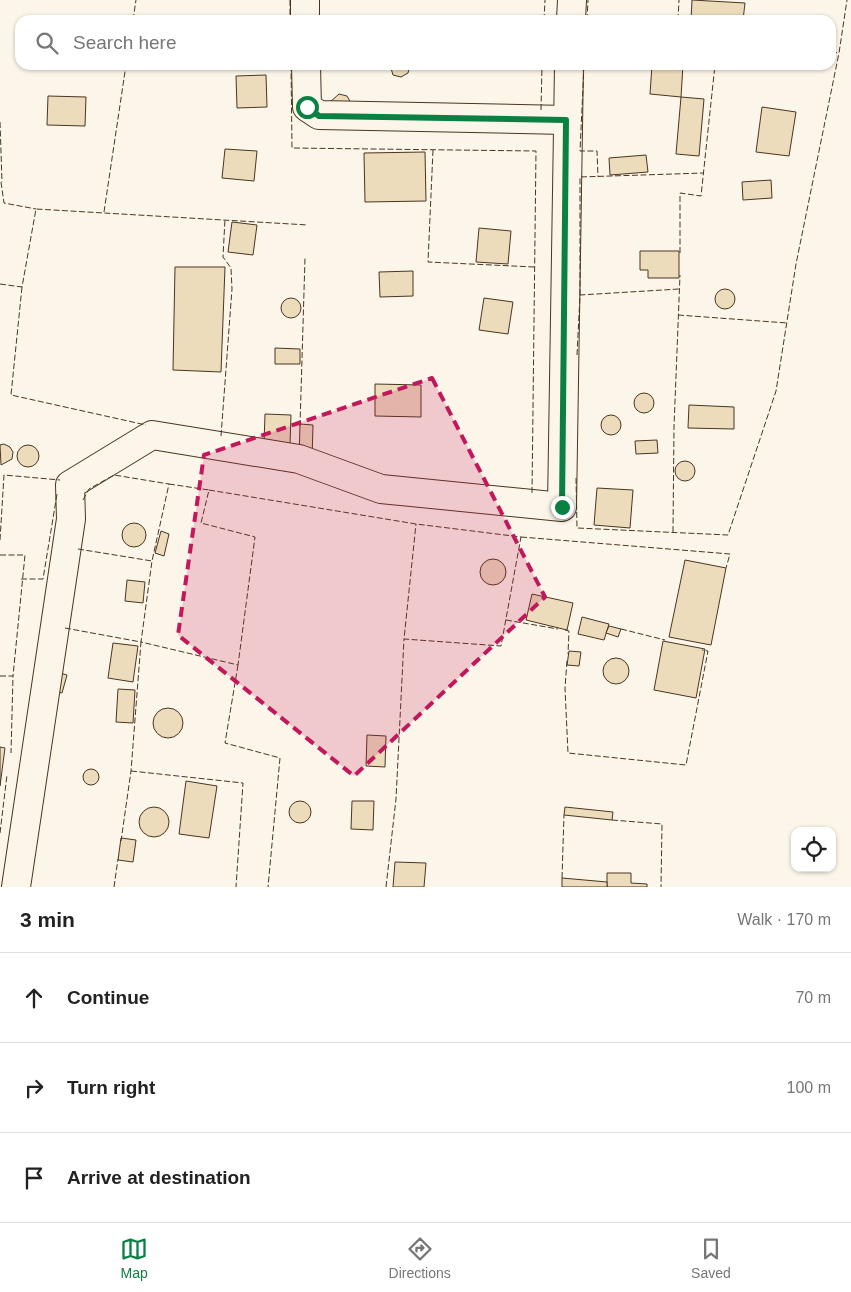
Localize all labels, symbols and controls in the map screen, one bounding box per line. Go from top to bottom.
search box [15,15,836,70]
icon: search [33,29,61,57]
text: Search here [73,32,177,53]
route start [296,96,319,119]
route end [551,496,574,519]
map controls [791,827,836,872]
button: locate [791,827,836,872]
text: 3 min [20,908,75,931]
text: Walk · 170 m [737,911,831,928]
icon: ahead [20,984,48,1012]
text: Continue [67,987,149,1008]
text: 70 m [795,989,831,1006]
icon: right [20,1074,48,1102]
text: Turn right [67,1077,155,1098]
text: 100 m [787,1079,831,1096]
icon: arrive [20,1164,48,1192]
text: Arrive at destination [67,1167,251,1188]
tab: Map [120,1235,148,1281]
tab: Directions [389,1235,451,1281]
tab: Saved [691,1235,731,1281]

